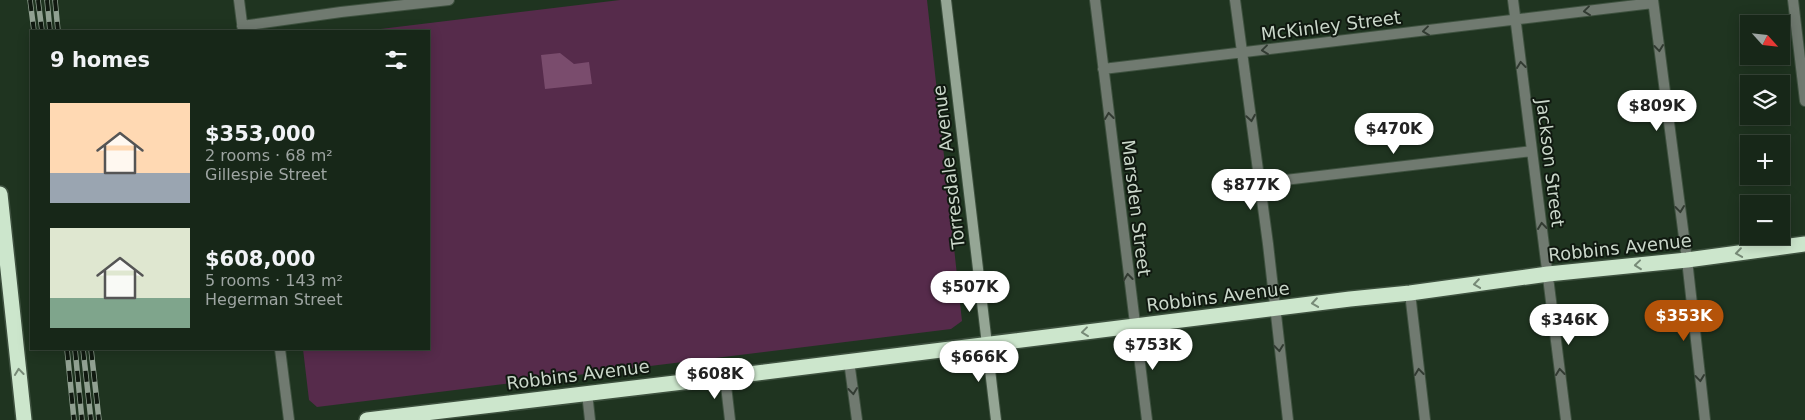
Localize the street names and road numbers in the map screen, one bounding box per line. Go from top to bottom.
street label: McKinley Street [1260,7,1402,45]
street label: Torresdale Avenue [928,84,969,251]
street label: Jackson Street [1532,97,1569,228]
street label: Marsden Street [1118,138,1155,278]
street label: Robbins Avenue [1547,230,1693,265]
street label: Robbins Avenue [1145,277,1291,316]
street label: Robbins Avenue [505,355,651,394]

